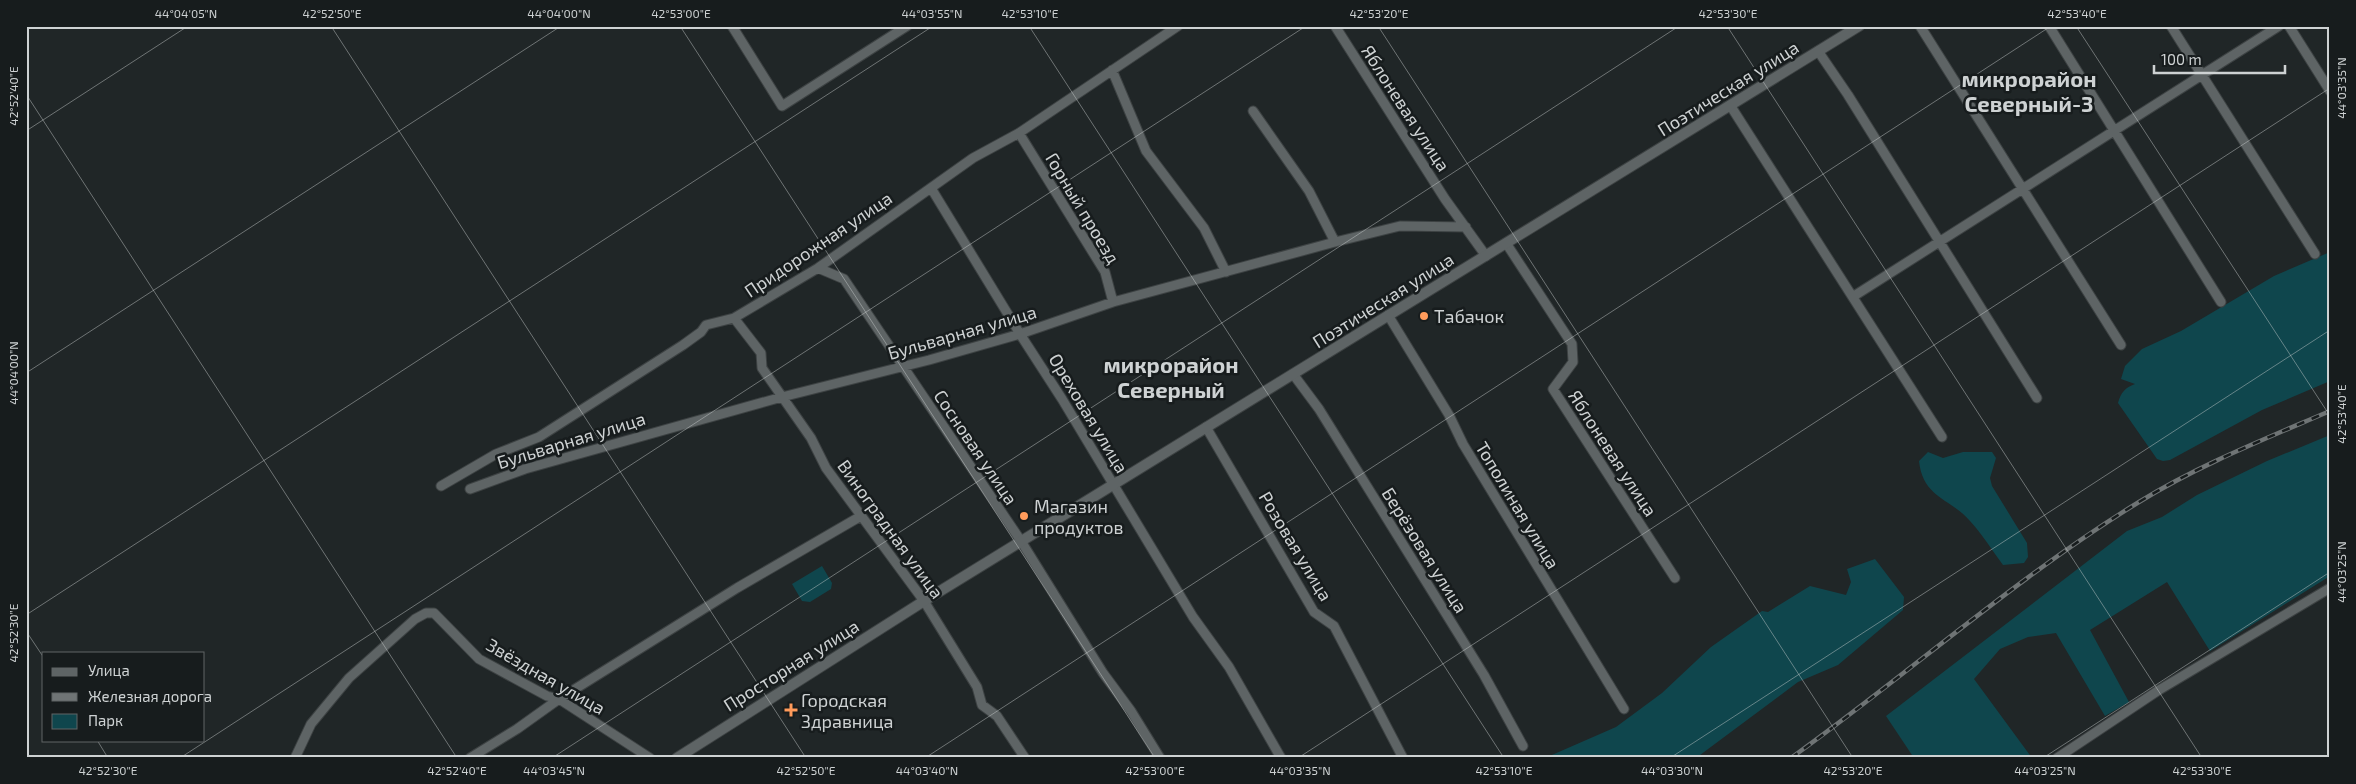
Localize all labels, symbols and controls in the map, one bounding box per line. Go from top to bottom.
text: 44°04'05"N [155,6,217,20]
text: 42°52'50"E [303,6,362,20]
text: 44°04'00"N [527,6,591,20]
text: 42°53'00"E [651,6,711,20]
text: 44°03'55"N [901,6,963,20]
text: 42°53'10"E [1001,6,1059,20]
text: 42°53'20"E [1349,6,1409,20]
text: 42°53'30"E [1699,6,1758,20]
text: 42°53'40"E [2047,6,2107,20]
street label: Поэтическая улица [1653,36,1803,140]
street label: Яблоневая улица [1357,41,1455,175]
scale bar [2154,42,2285,74]
text: 100 m [2161,50,2202,68]
text: 44°03'35"N [2334,57,2348,119]
district label: микрорайон Северный-3 [1962,65,2097,116]
text: 42°52'40"E [6,66,20,126]
street label: Горный проезд [1041,149,1125,267]
street label: Придорожная улица [740,186,896,302]
street label: Поэтическая улица [1308,248,1458,352]
street label: Бульварная улица [885,300,1039,364]
place label: Табачок [1434,305,1505,327]
marker: Табачок [1418,310,1430,322]
text: 44°04'00"N [6,341,20,405]
street label: Ореховая улица [1045,349,1133,477]
district label: микрорайон Северный [1104,351,1239,402]
text: 42°53'40"E [2334,384,2348,444]
street label: Сосновая улица [929,385,1023,509]
street label: Яблоневая улица [1564,386,1662,520]
street label: Бульварная улица [494,407,648,473]
street label: Тополиная улица [1471,437,1565,573]
street label: Виноградная улица [833,455,949,603]
street label: Берёзовая улица [1378,483,1472,617]
street label: Розовая улица [1255,487,1337,605]
place label: Магазин продуктов [1034,495,1123,538]
marker: Магазин продуктов [1018,510,1030,522]
text: 44°03'25"N [2334,541,2348,603]
text: 42°52'30"E [6,603,20,663]
street label: Просторная улица [719,614,863,716]
street label: Звёздная улица [483,633,609,719]
legend [42,652,205,742]
text: Улица [88,661,130,679]
text: Железная дорога [88,687,212,705]
place label: Городская Здравница [801,689,894,732]
marker: Городская Здравница [785,704,797,716]
text: Парк [88,711,123,729]
text: 42°52'30"E [78,763,138,777]
text: 42°52'40"E [427,763,487,777]
text: 44°03'45"N [523,763,585,777]
text: 42°52'50"E [777,763,836,777]
text: 44°03'40"N [896,763,958,777]
text: 42°53'00"E [1125,763,1185,777]
text: 44°03'35"N [1269,763,1331,777]
text: 42°53'10"E [1475,763,1533,777]
text: 44°03'30"N [1641,763,1703,777]
text: 42°53'20"E [1823,763,1883,777]
text: 44°03'25"N [2014,763,2076,777]
text: 42°53'30"E [2173,763,2232,777]

